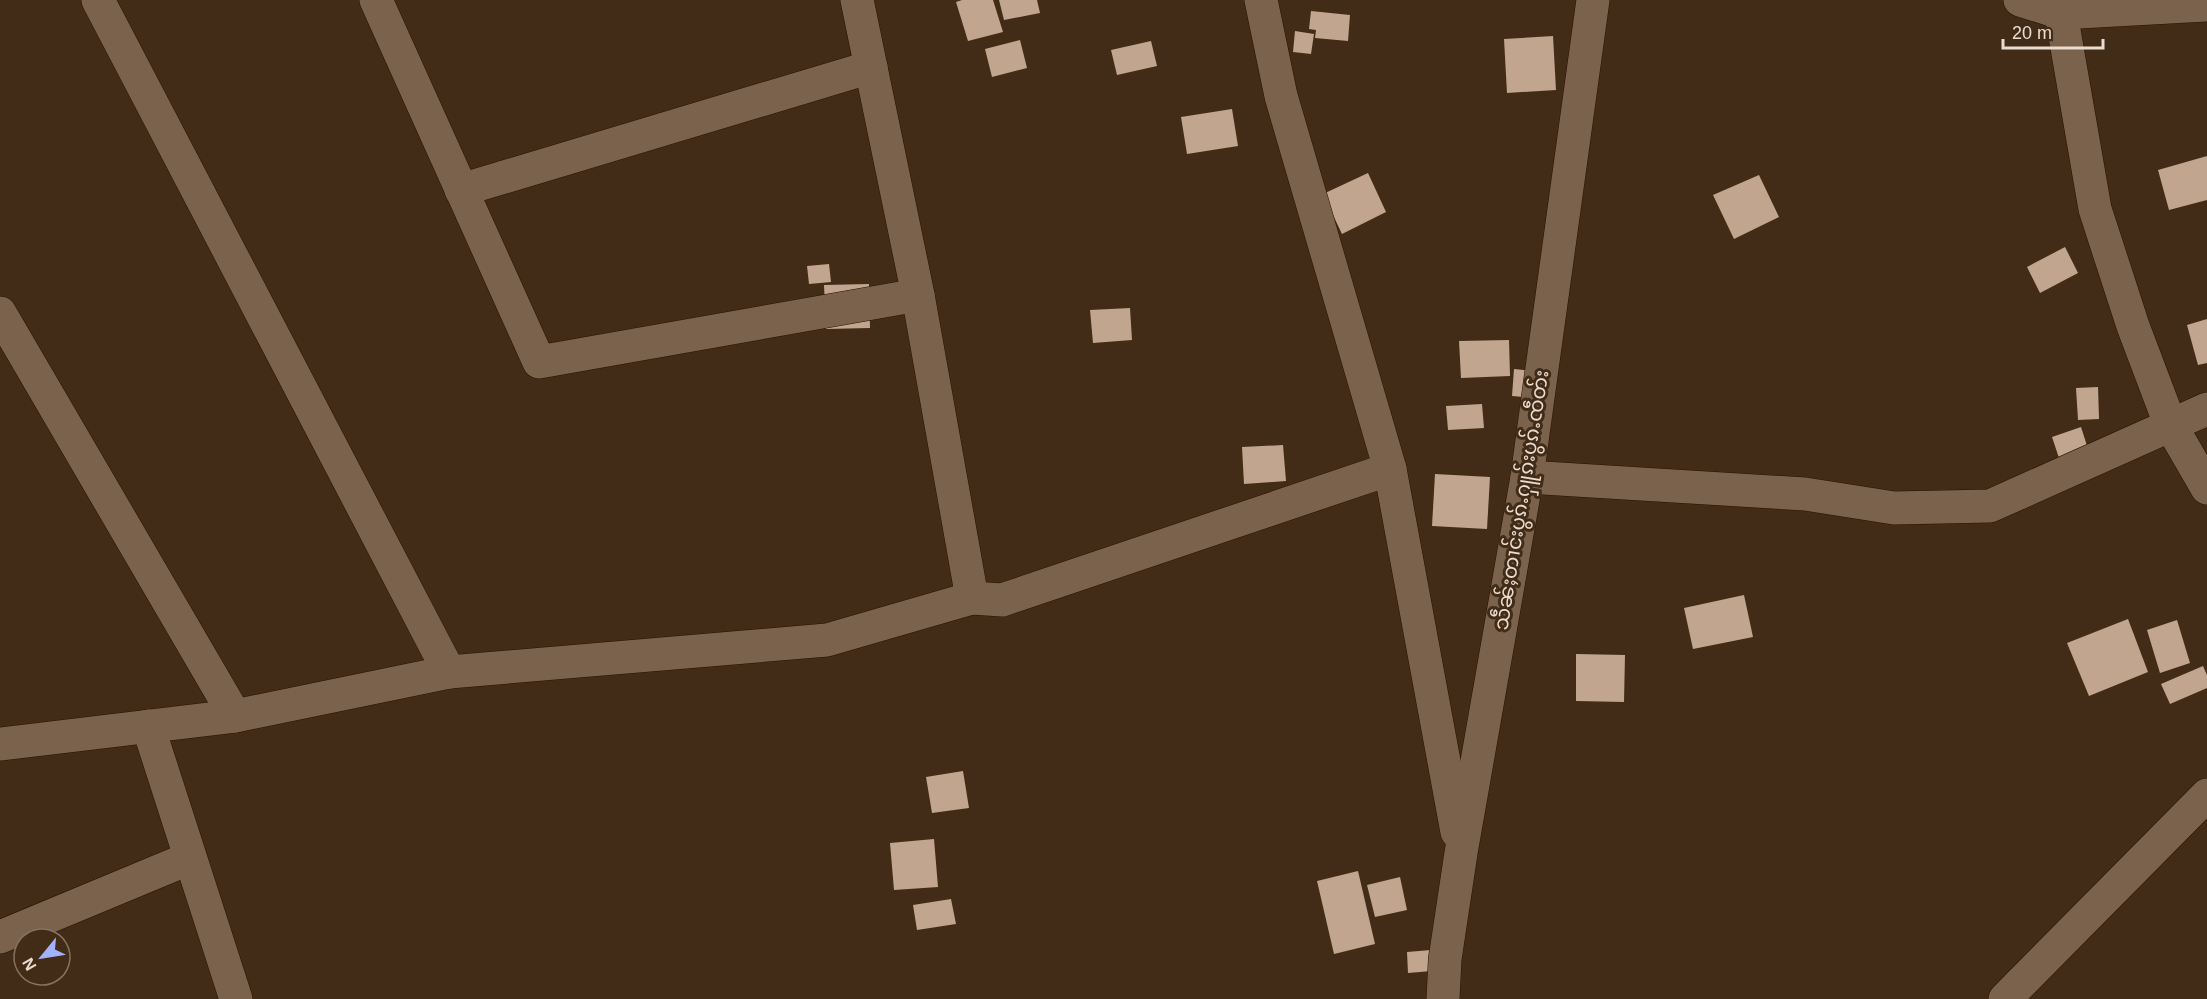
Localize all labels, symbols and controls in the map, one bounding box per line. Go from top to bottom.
scale bar [2003,12,2104,50]
text: 20 m [2012,23,2052,43]
street label: သဵၼ်ႈတၢင်းပွၵ်ႉႁူၵ်းပွၵ်ႉၸဵတ်း [1487,368,1557,632]
north arrow [12,927,72,987]
text: N [19,955,40,974]

